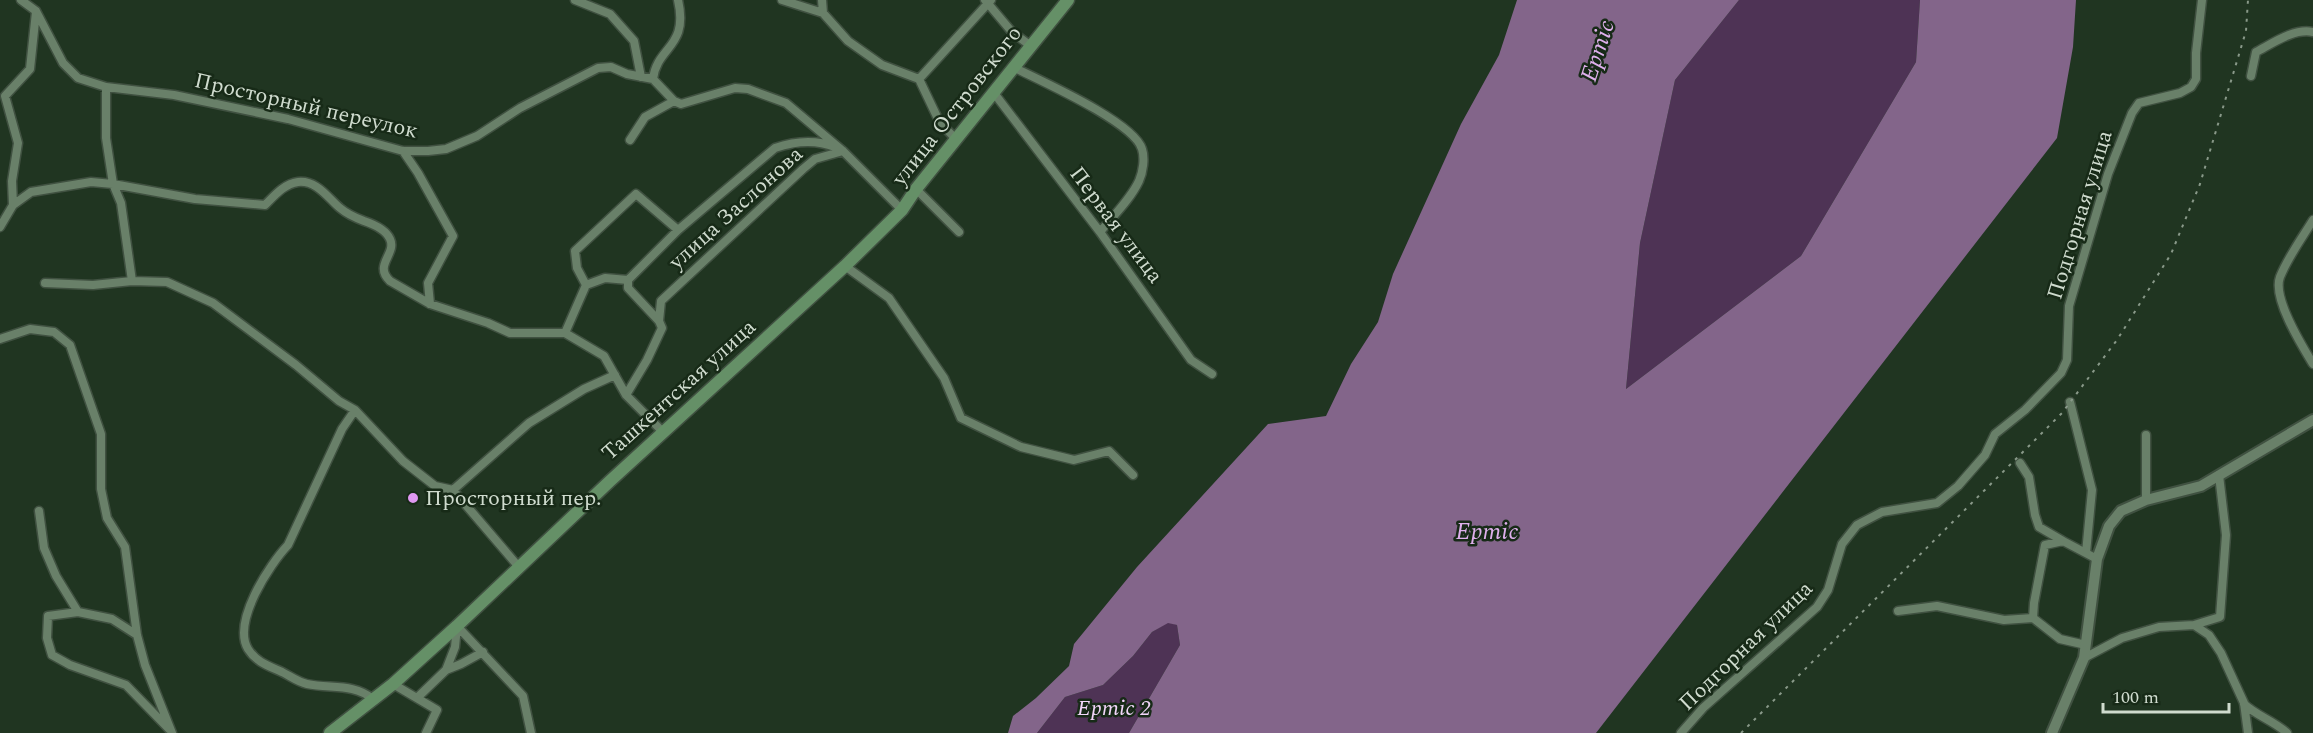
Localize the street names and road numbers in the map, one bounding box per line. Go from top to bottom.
street label: улица Островского [883,19,1030,194]
street label: Просторный переулок [191,64,421,148]
street label: Подгорная улица [2039,126,2122,304]
street label: улица Заслонова [661,138,811,278]
street label: Первая улица [1061,159,1171,291]
street label: Ташкентская улица [594,311,764,469]
street label: Подгорная улица [1671,573,1821,719]

